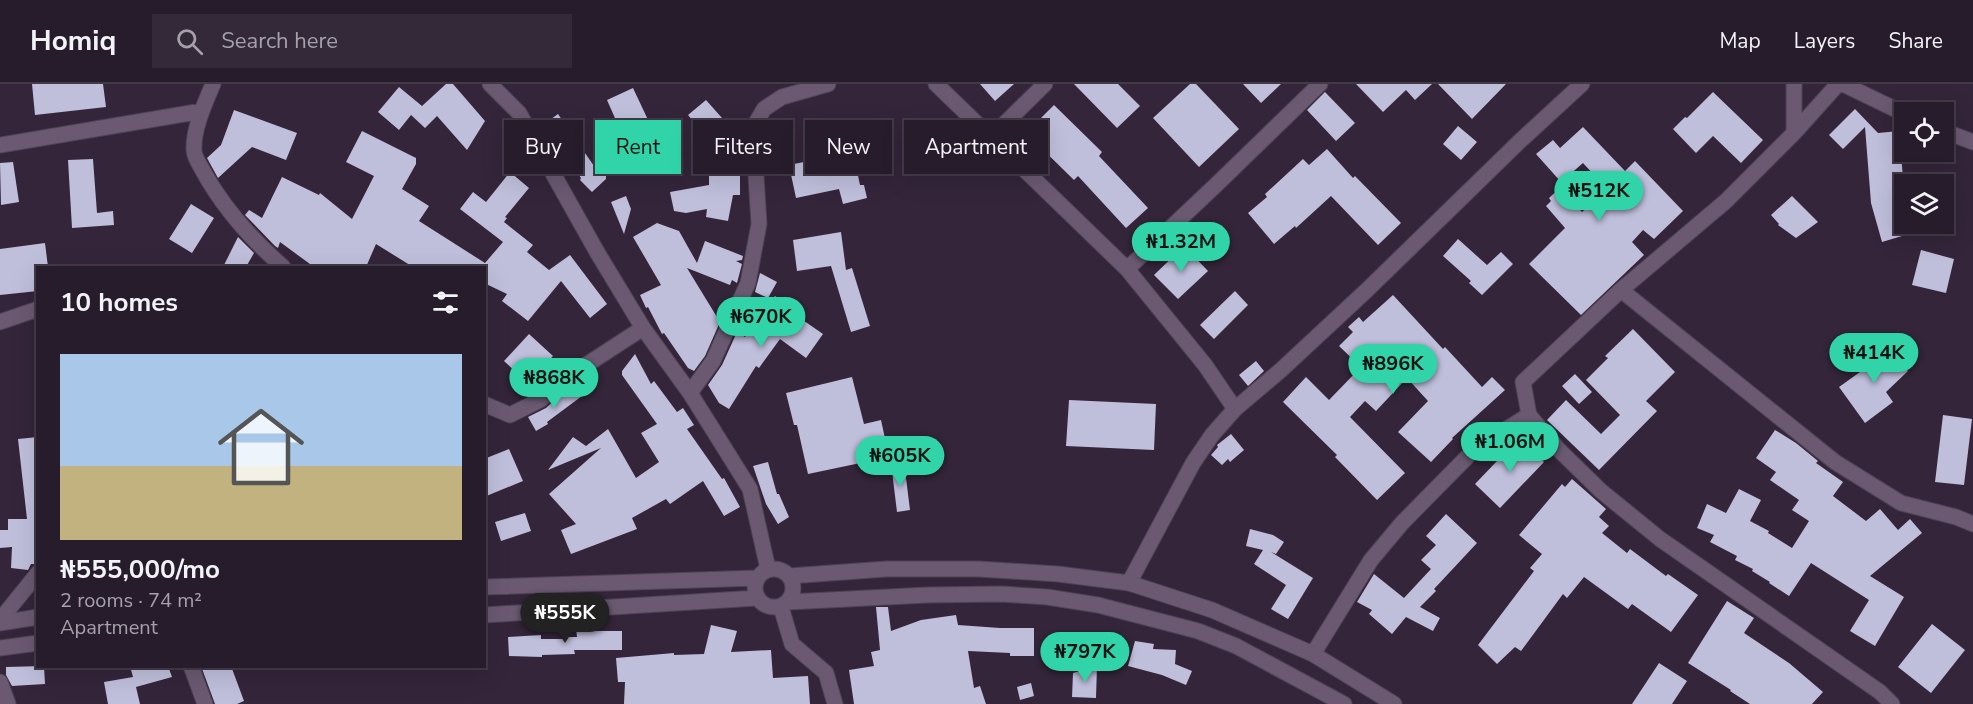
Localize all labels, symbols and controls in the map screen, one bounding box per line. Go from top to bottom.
search box [152,14,572,68]
text: Homiq [30,22,116,60]
icon: search [173,25,206,58]
text: Search here [221,26,338,56]
text: Map [1719,27,1761,55]
text: Layers [1794,27,1855,55]
text: Share [1888,27,1943,55]
map controls [1894,102,1954,234]
button: locate [1894,102,1954,162]
chip: Buy [504,120,583,174]
chip: Rent [595,120,681,174]
chip: Filters [693,120,793,174]
chip: New [805,120,892,174]
chip: Apartment [904,120,1048,174]
pin: ₦512K [1557,171,1641,222]
button: layers [1894,174,1954,234]
text: ₦512K [1568,177,1630,204]
pin: ₦1.32M [1132,222,1230,273]
text: ₦1.32M [1146,228,1216,255]
text: 10 homes [60,285,178,320]
icon: filters [429,286,462,319]
pin: ₦670K [719,297,803,348]
text: ₦670K [730,303,792,330]
pin: ₦414K [1832,333,1916,384]
text: ₦414K [1843,339,1905,366]
pin: ₦896K [1351,344,1435,395]
text: ₦896K [1362,350,1424,377]
pin: ₦868K [512,358,596,409]
text: ₦868K [523,364,585,391]
icon: home [207,393,315,501]
pin: ₦1.06M [1461,422,1559,473]
text: ₦1.06M [1475,428,1545,455]
pin: ₦605K [858,436,942,487]
text: ₦605K [869,442,931,469]
text: ₦555,000/mo [60,552,220,587]
text: 2 rooms · 74 m² [60,587,202,614]
pin: ₦555K [523,593,607,644]
text: ₦555K [534,599,596,626]
text: Apartment [60,614,158,641]
pin: ₦797K [1043,632,1127,683]
text: ₦797K [1054,638,1116,665]

